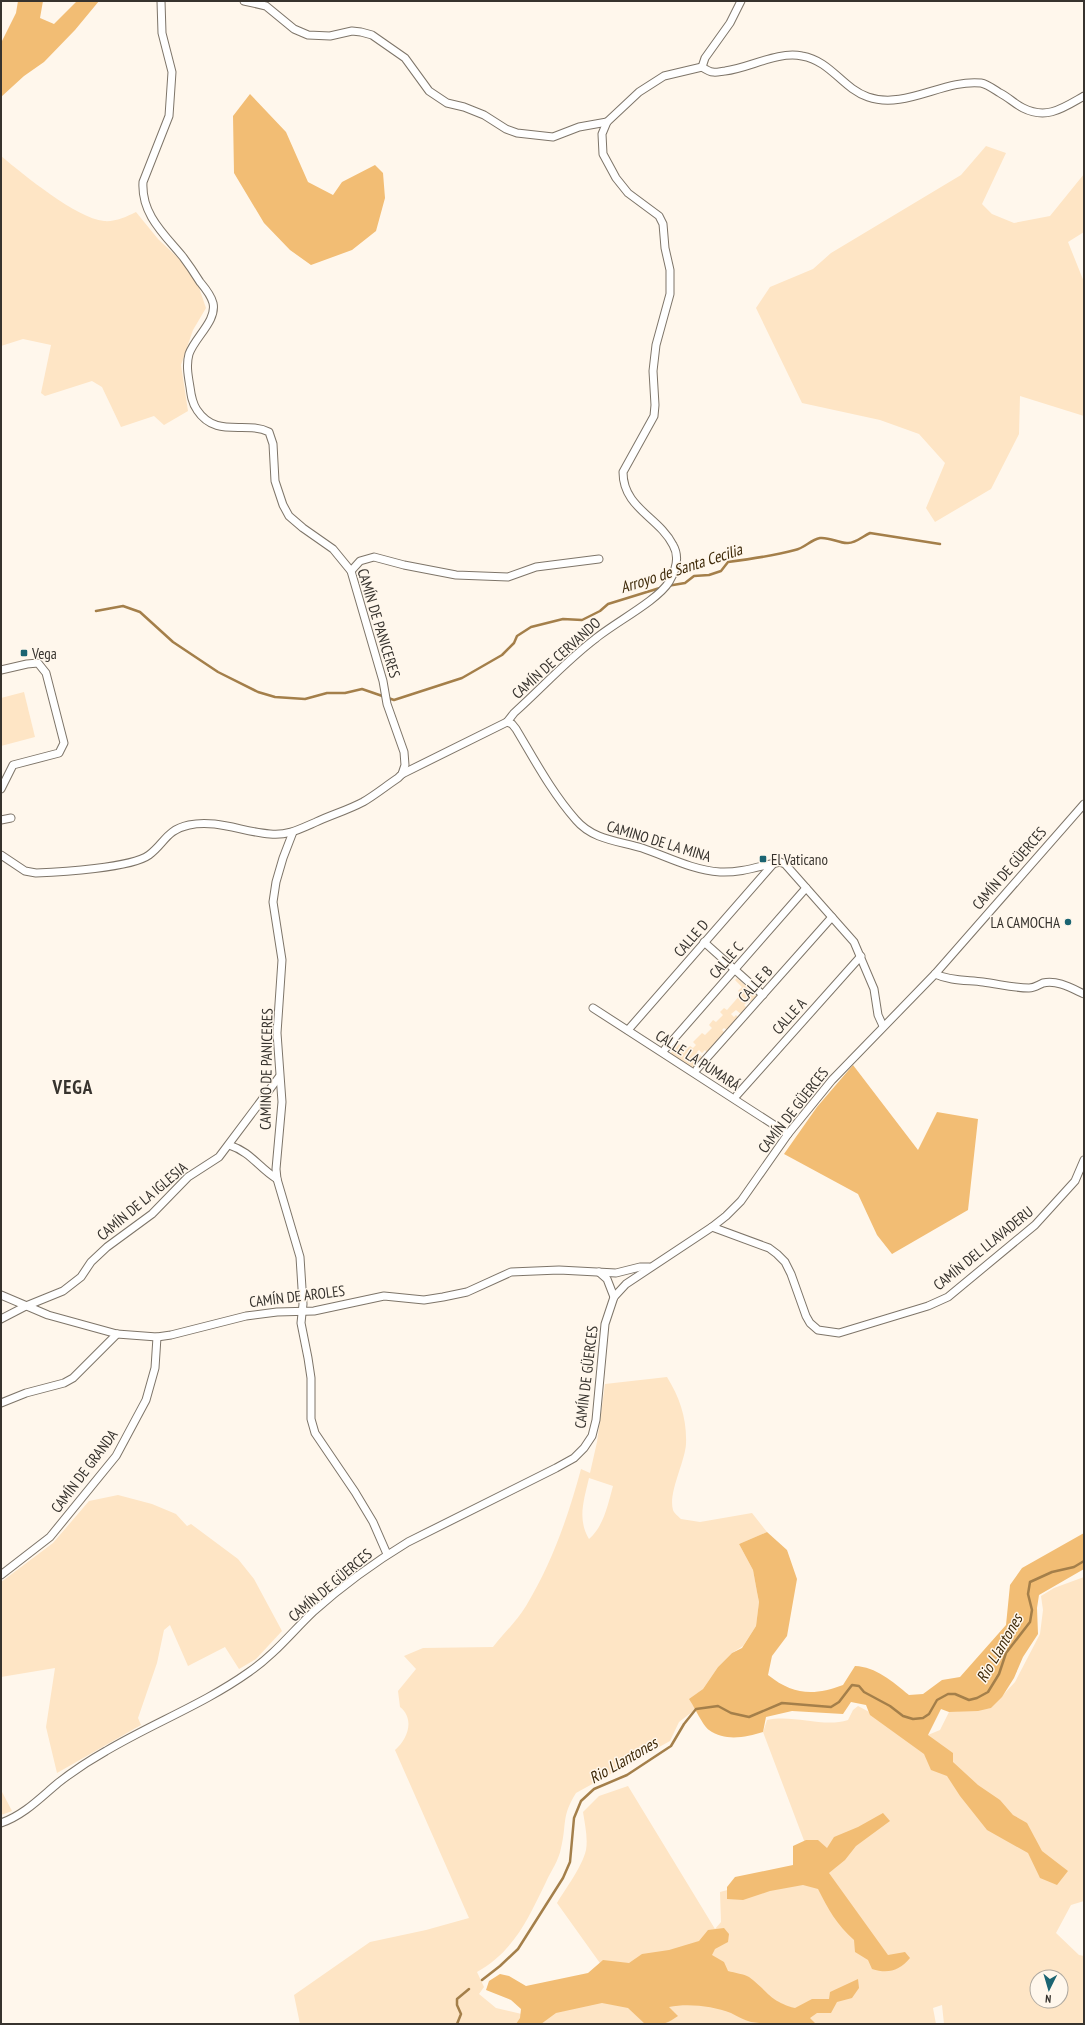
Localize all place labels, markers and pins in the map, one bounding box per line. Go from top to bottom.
place label: Vega [31,644,57,663]
marker: Vega [19,648,29,658]
place label: El Vaticano [771,850,828,869]
marker: El Vaticano [758,854,768,864]
place label: LA CAMOCHA [991,913,1061,932]
marker: LA CAMOCHA [1063,917,1073,927]

